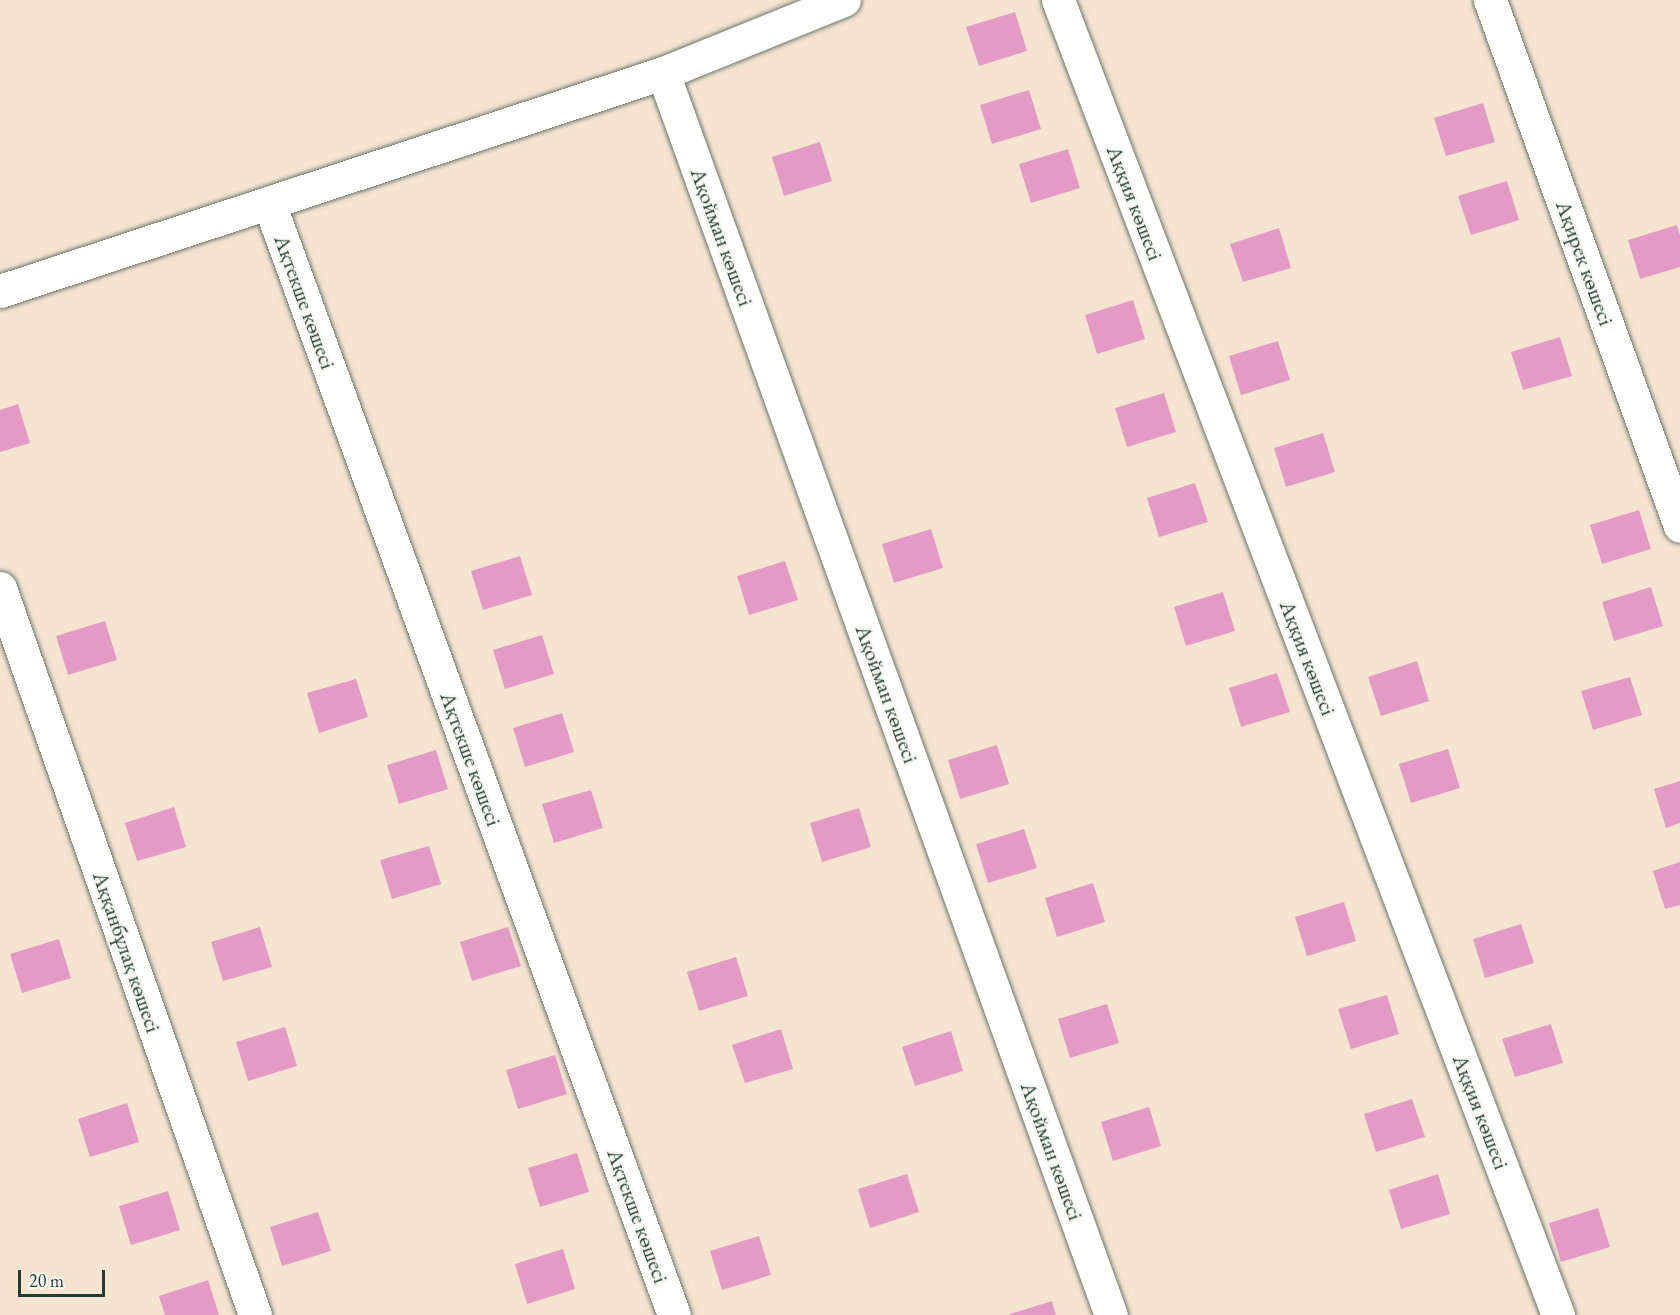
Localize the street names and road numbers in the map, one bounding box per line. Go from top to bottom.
street label: Аққия көшесі [1101,142,1169,264]
street label: Ақойман көшесі [685,164,759,310]
street label: Ақирек көшесі [1550,197,1620,329]
street label: Ақтекше көшесі [268,231,342,373]
street label: Аққия көшесі [1274,597,1342,719]
street label: Ақойман көшесі [850,621,924,767]
street label: Ақтекше көшесі [434,688,508,830]
street label: Аққанбұлақ көшесі [87,868,167,1036]
street label: Аққия көшесі [1447,1051,1515,1173]
street label: Ақойман көшесі [1015,1078,1089,1224]
street label: Ақтекше көшесі [601,1145,675,1287]

